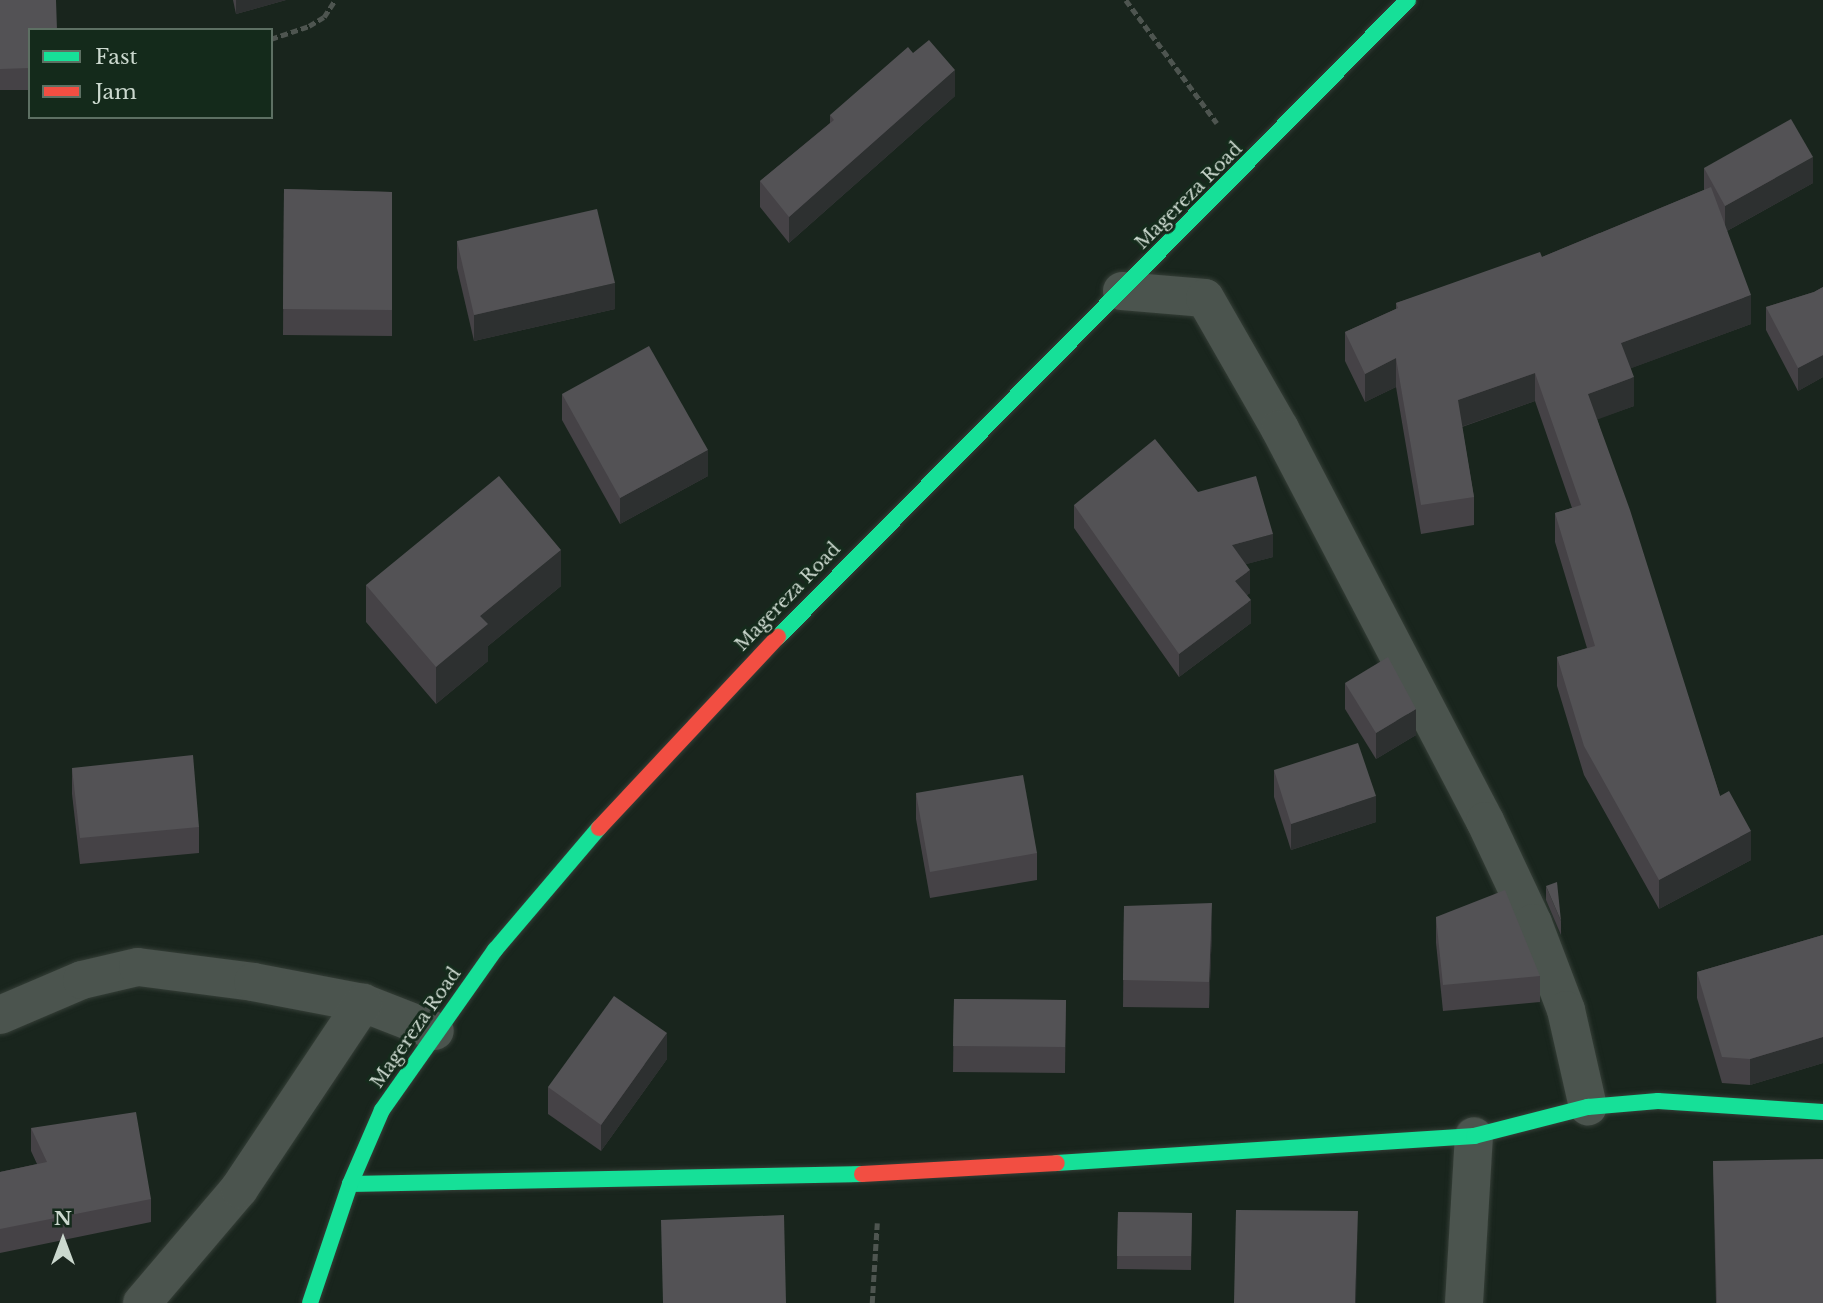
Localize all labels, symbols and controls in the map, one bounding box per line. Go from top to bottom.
legend [28,28,273,119]
text: Fast [95,44,137,70]
text: Jam [95,79,137,105]
street label: Magereza Road [1131,138,1247,254]
street label: Magereza Road [731,538,845,656]
street label: Magereza Road [366,963,466,1093]
north arrow [28,1205,98,1275]
text: N [54,1207,72,1230]

